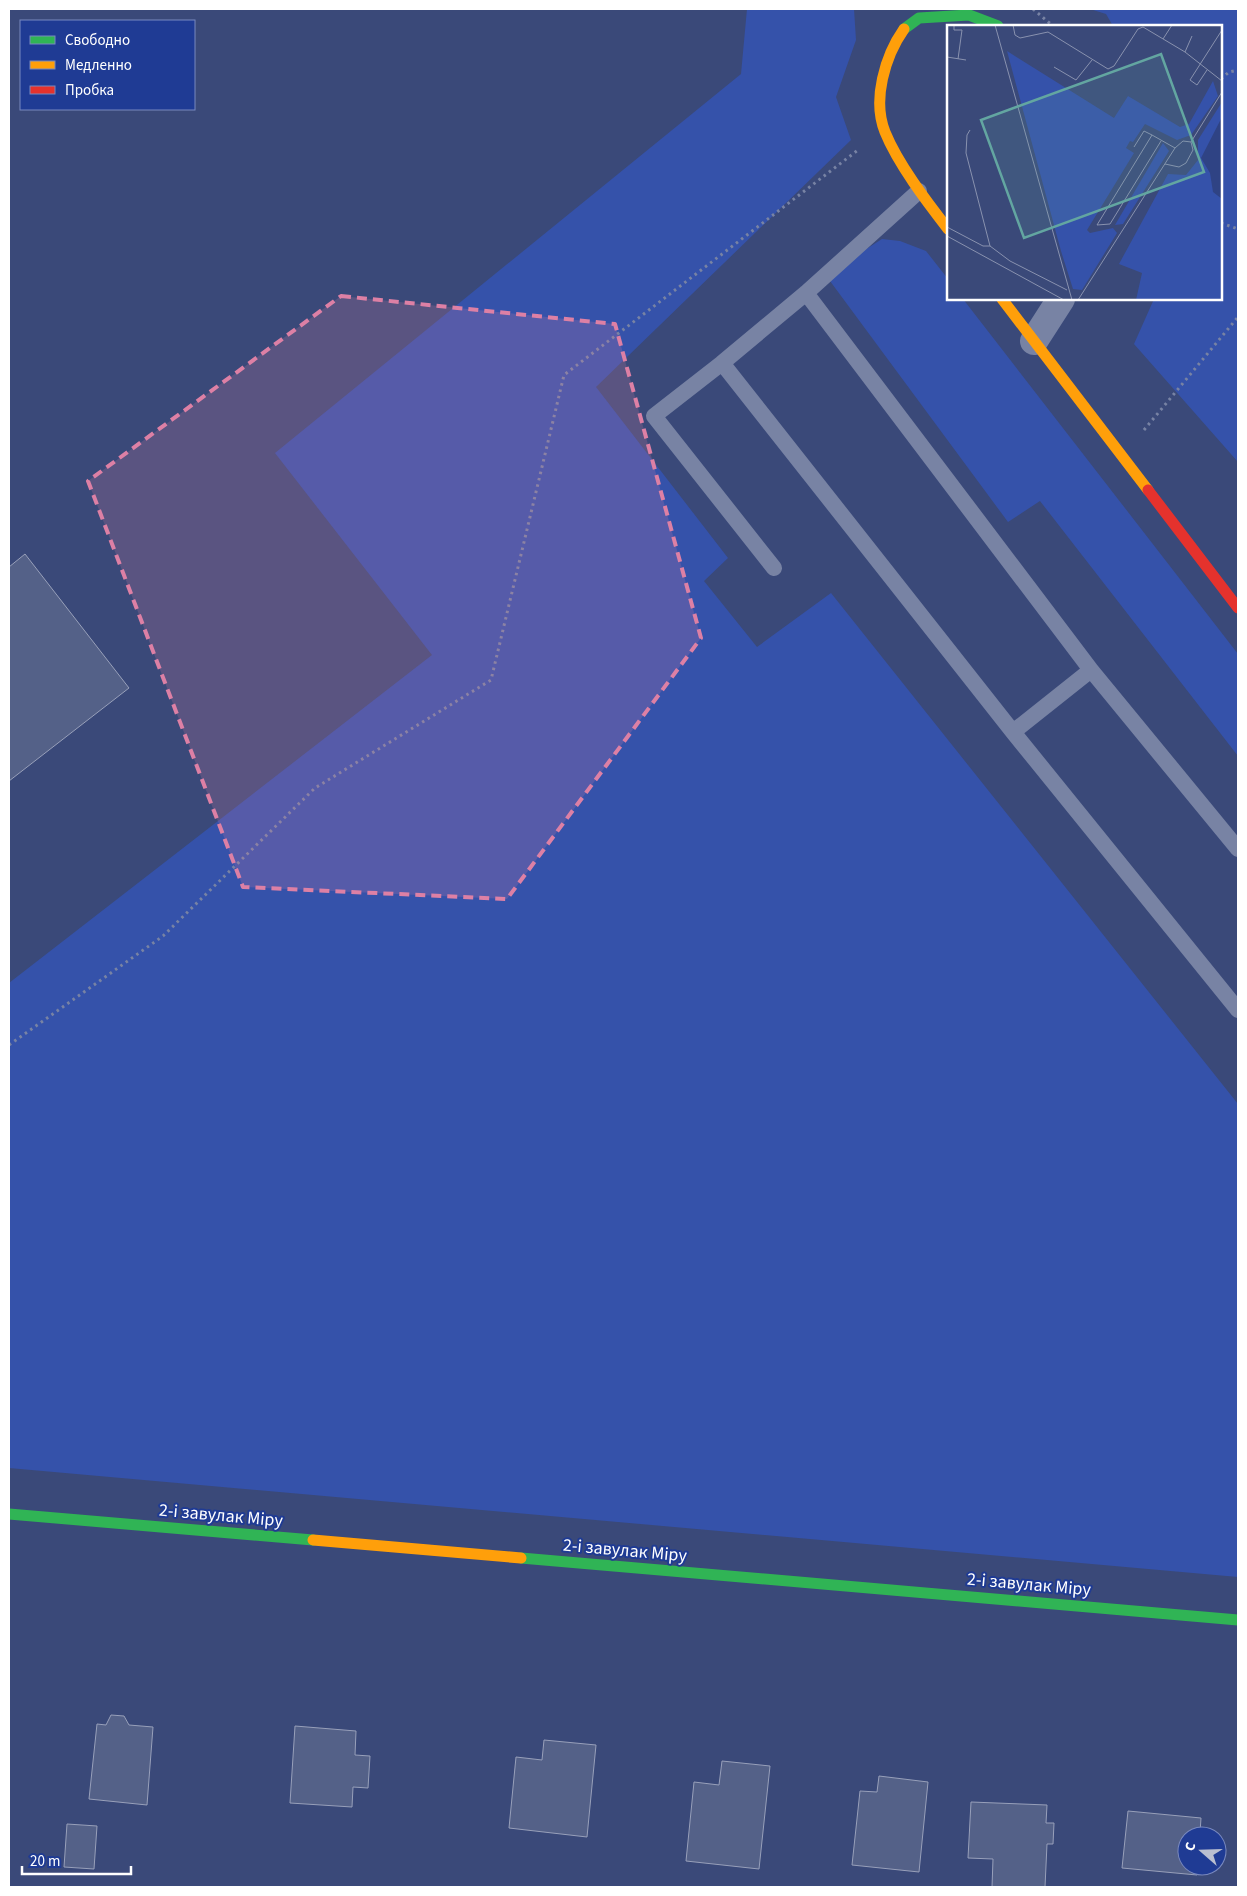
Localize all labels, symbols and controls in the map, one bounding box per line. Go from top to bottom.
legend [20,20,195,110]
inset map [947,25,1222,300]
text: Свободно [65,30,130,51]
text: Медленно [65,55,132,76]
text: Пробка [65,80,114,101]
street label: 2-і завулак Міру [158,1498,284,1533]
street label: 2-і завулак Міру [562,1533,688,1568]
street label: 2-і завулак Міру [966,1567,1092,1602]
north arrow [1177,1826,1227,1876]
text: С [1180,1840,1202,1854]
scale bar [22,1844,131,1876]
text: 20 m [30,1851,60,1872]

